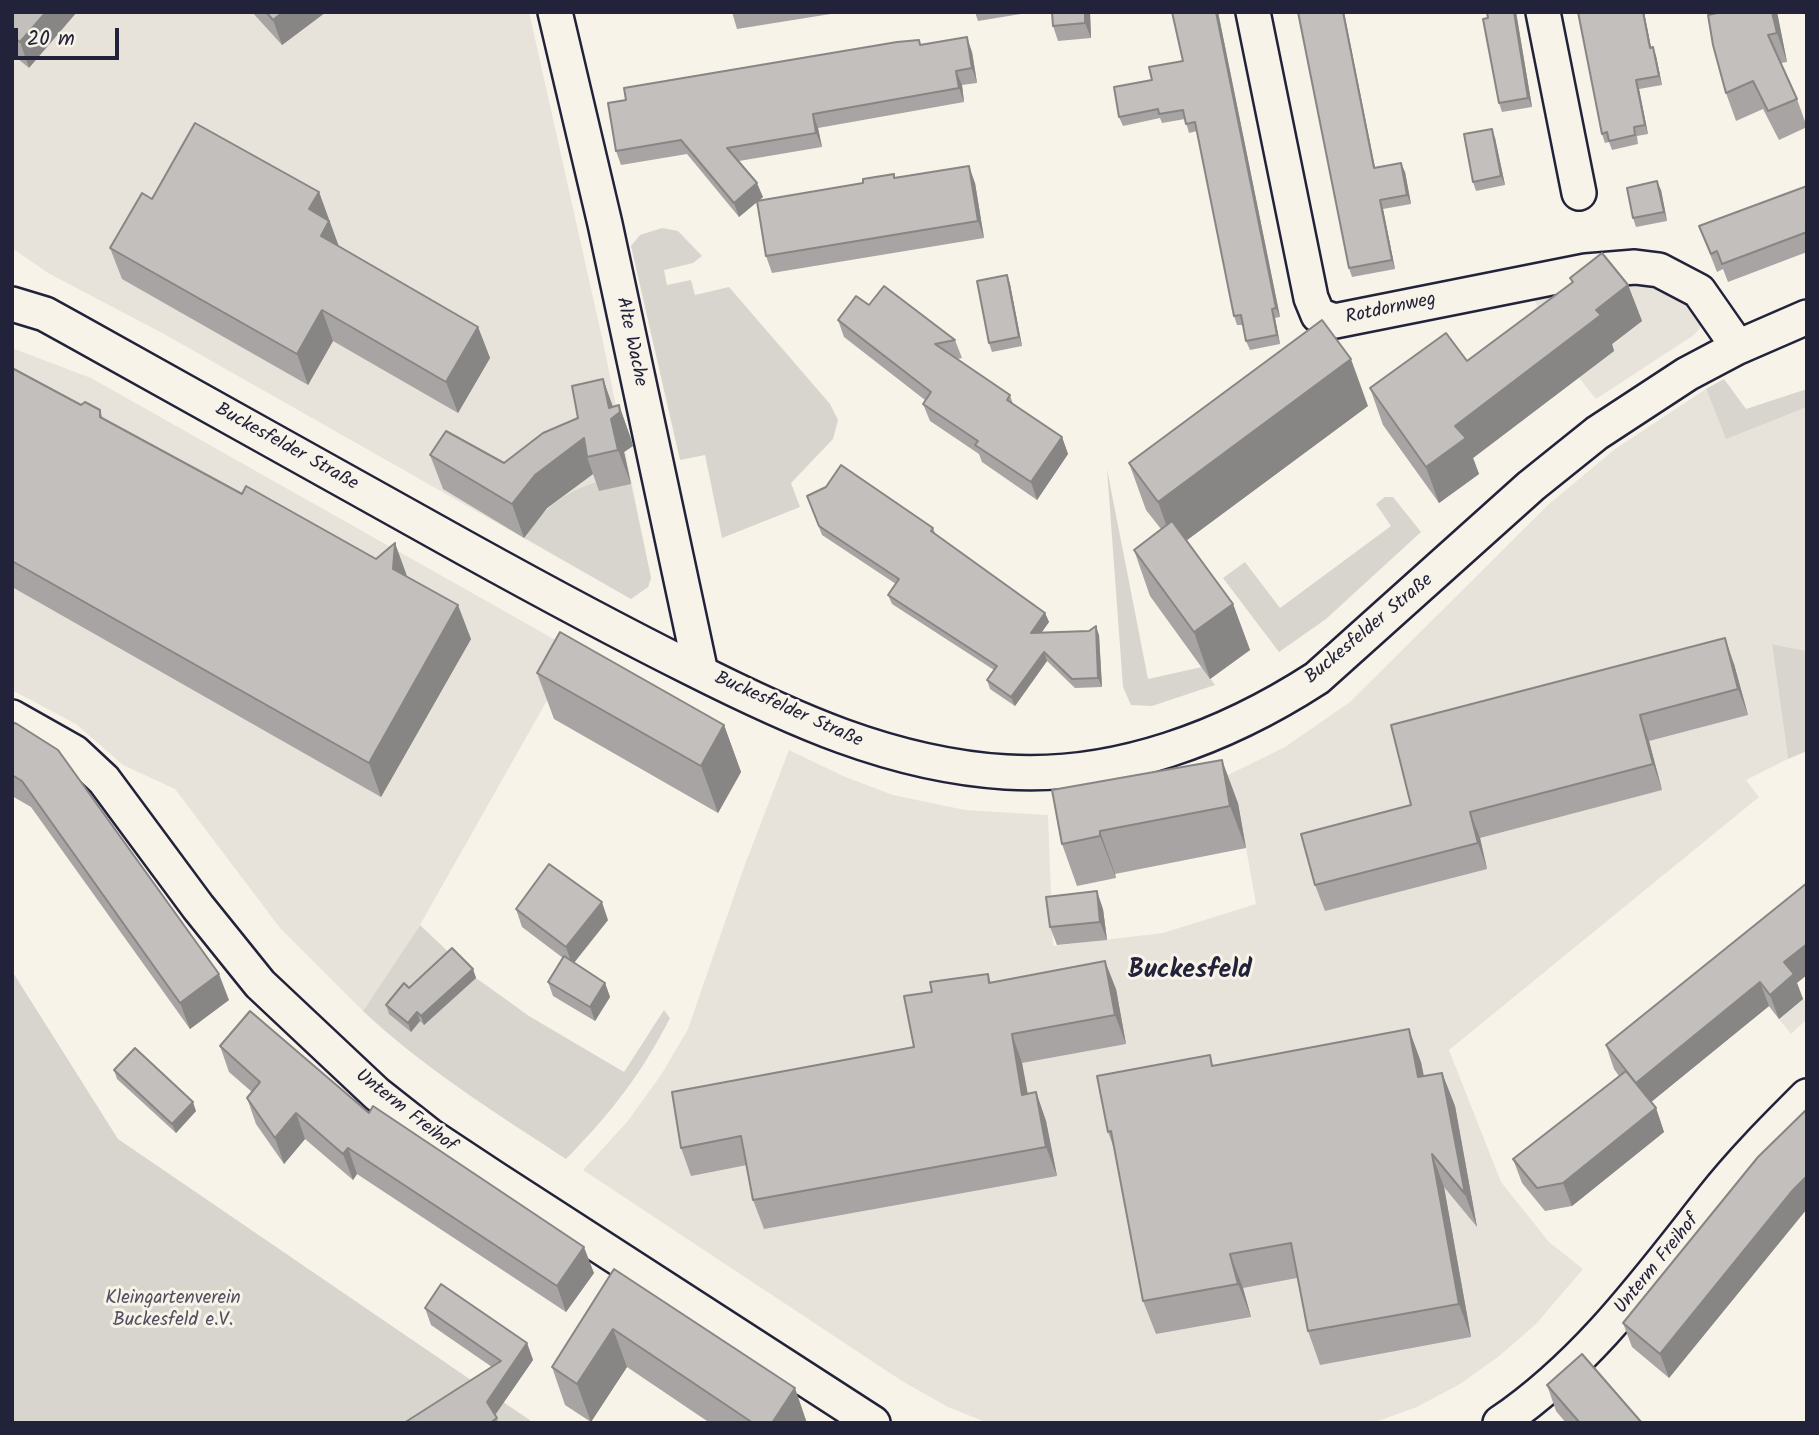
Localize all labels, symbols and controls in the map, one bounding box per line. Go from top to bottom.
scale bar [18,14,122,58]
text: 20 m [27,23,75,56]
street label: Rotdornweg [1344,289,1438,331]
street label: Alte Wache [609,295,651,389]
street label: Buckesfelder Straße [211,399,361,497]
street label: Buckesfelder Straße [1301,570,1439,690]
street label: Buckesfelder Straße [710,668,866,754]
district label: Buckesfeld [1128,957,1252,989]
street label: Unterm Freihof [350,1066,460,1158]
street label: Unterm Freihof [1611,1211,1705,1319]
park label: Kleingartenverein Buckesfeld e.V. [105,1289,241,1333]

